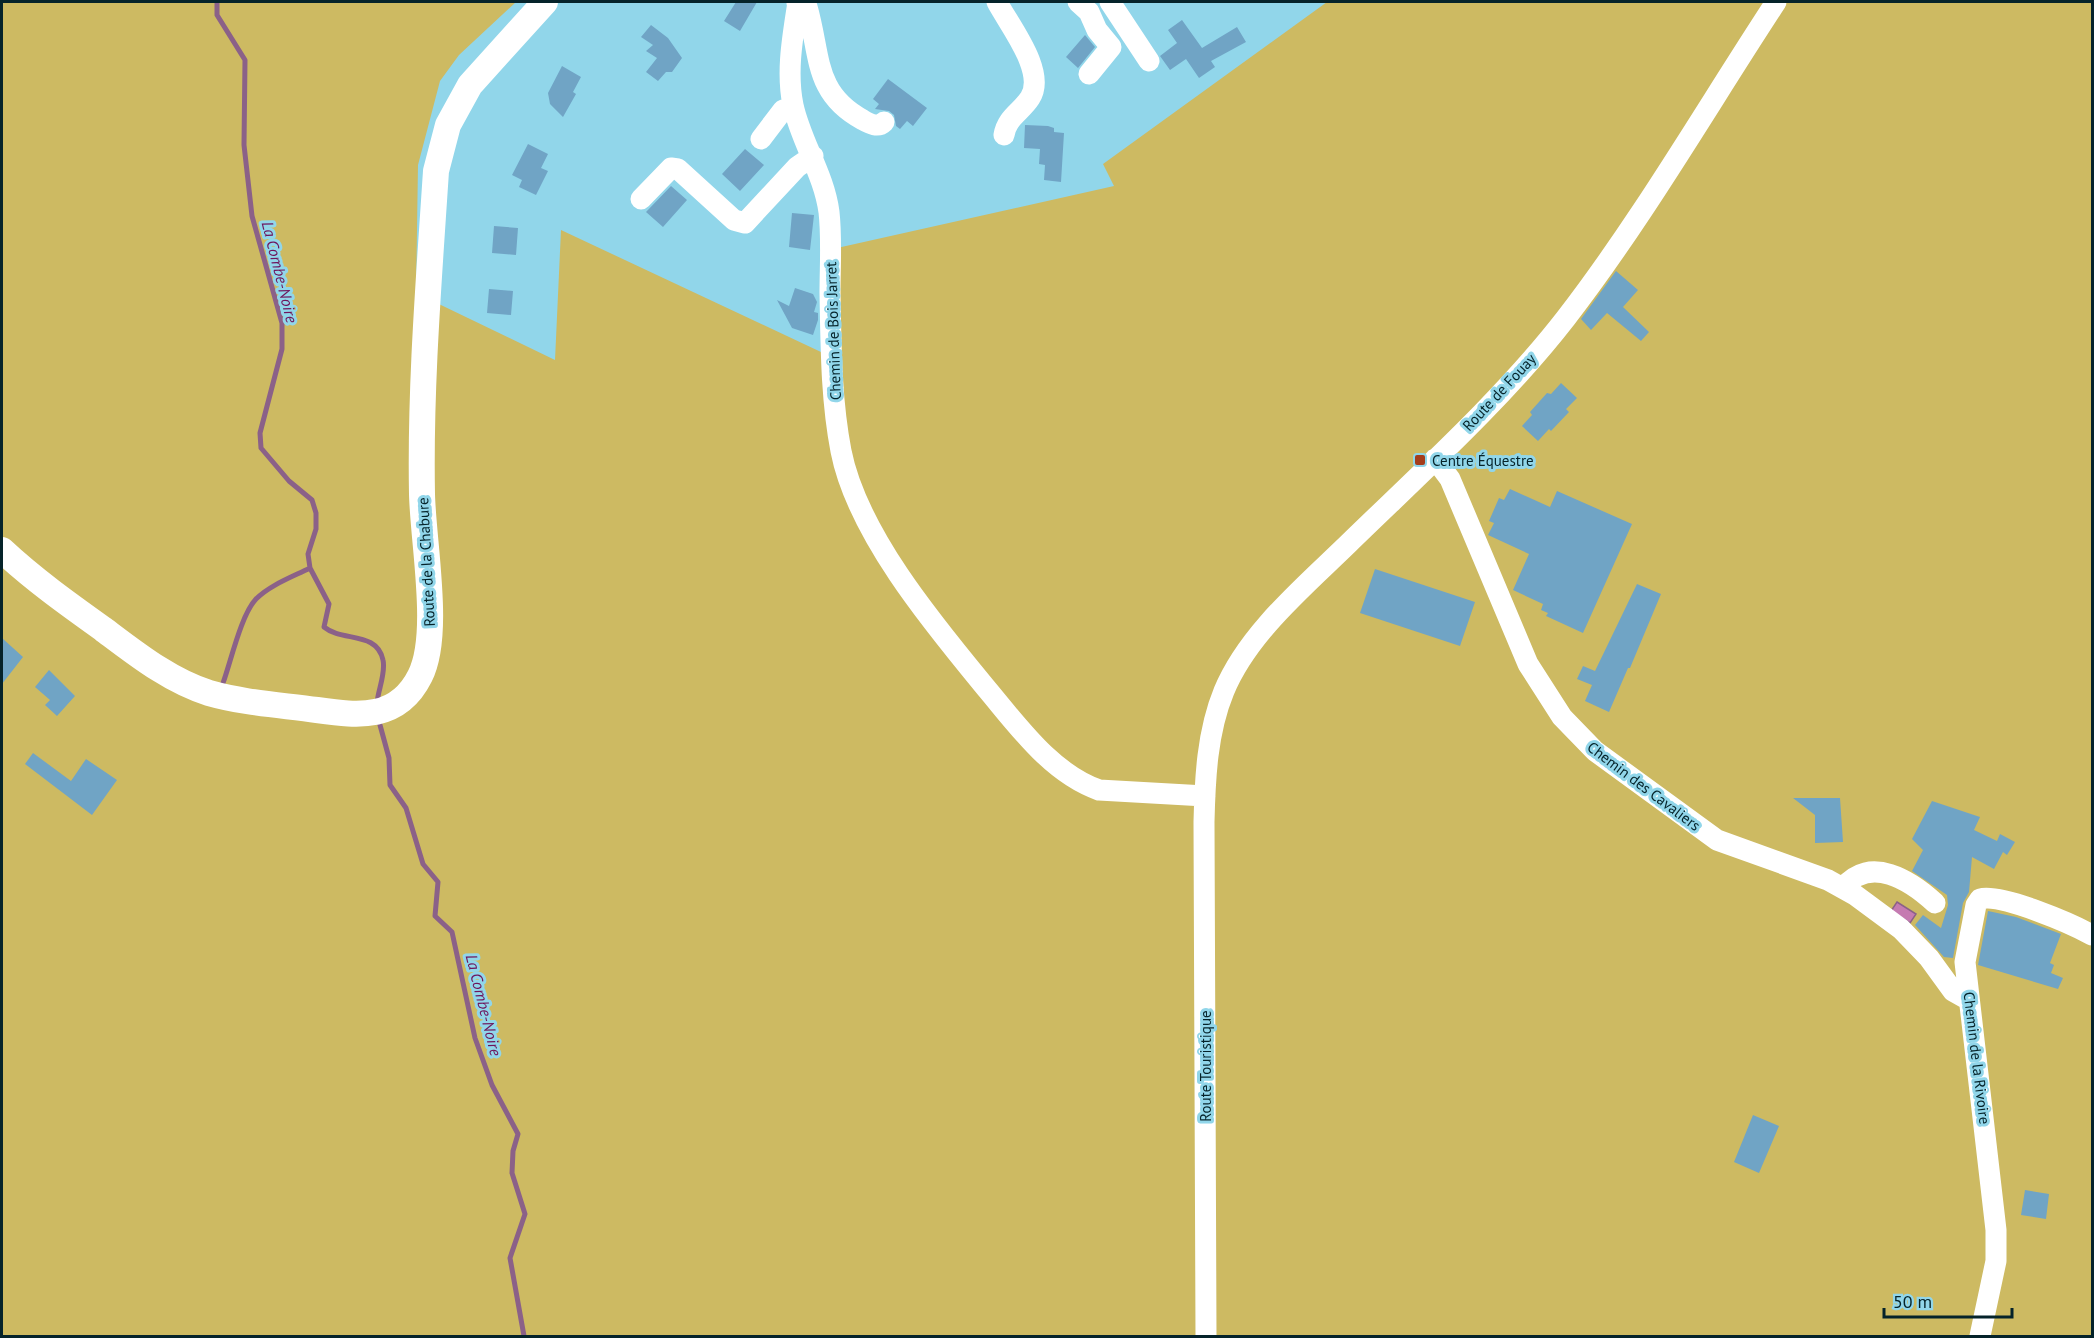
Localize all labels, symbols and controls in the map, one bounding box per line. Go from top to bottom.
water label: La Combe-Noire [258,219,302,325]
street label: Chemin de Bois Jarret [821,262,845,400]
street label: Route de Fouay [1458,349,1540,435]
place label: Centre Équestre [1432,451,1534,470]
marker: Centre Équestre [1413,453,1427,467]
street label: Route de la Chabure [413,497,439,627]
street label: Chemin des Cavaliers [1584,737,1704,835]
water label: La Combe-Noire [462,952,506,1058]
street label: Chemin de la Rivoire [1959,991,1995,1125]
street label: Route Touristique [1196,1010,1215,1122]
scale bar [1884,1281,2012,1319]
text: 50 m [1893,1290,1932,1313]

